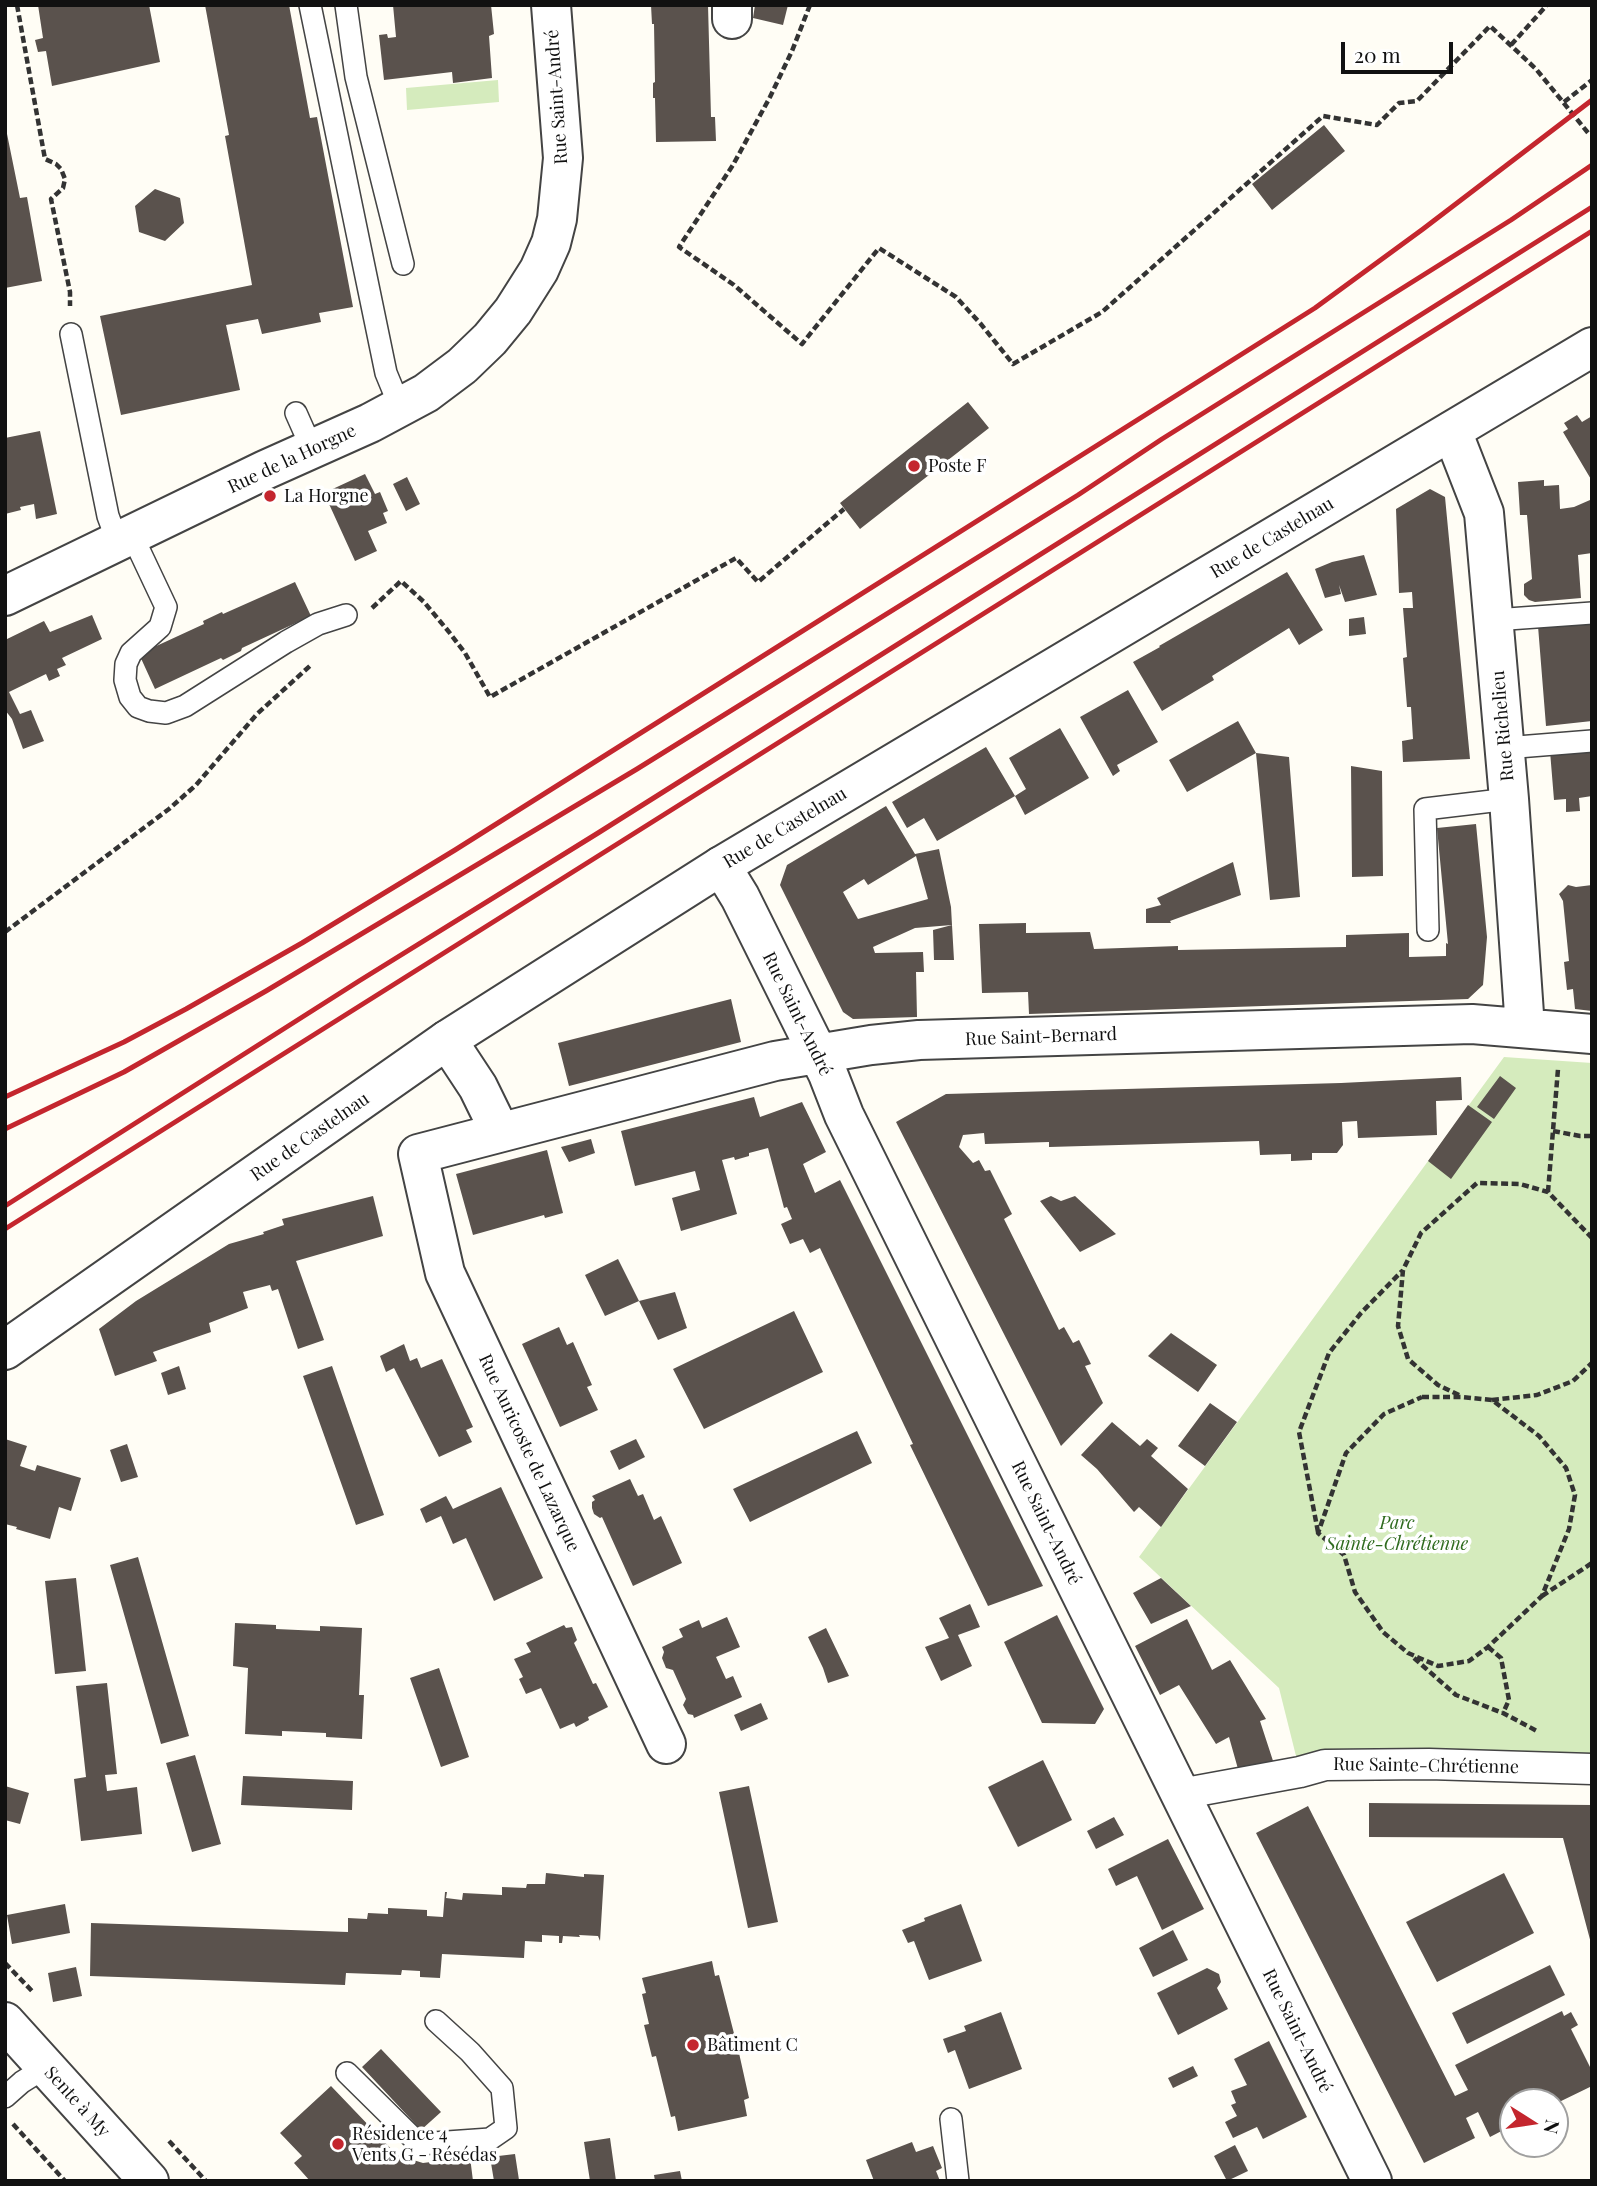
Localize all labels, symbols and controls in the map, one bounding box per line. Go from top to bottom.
scale bar [1345,28,1457,72]
street label: Rue Saint-André [542,29,572,165]
text: 20 m [1354,40,1401,68]
street label: Rue de la Horgne [224,420,360,498]
place label: Poste F [928,455,986,477]
marker: Poste F [906,458,922,474]
place label: La Horgne [284,485,369,507]
marker: La Horgne [262,488,278,504]
street label: Rue de Castelnau [1206,493,1338,583]
street label: Rue Richelieu [1487,670,1519,782]
street label: Rue de Castelnau [719,783,851,873]
street label: Rue Saint-André [758,949,836,1079]
street label: Rue Saint-Bernard [965,1024,1117,1050]
street label: Rue de Castelnau [246,1088,374,1186]
street label: Rue Auricoste de Lazarque [474,1351,584,1555]
street label: Rue Saint-André [1007,1458,1085,1588]
park label: Parc Sainte-Chrétienne [1326,1512,1468,1554]
street label: Rue Sainte-Chrétienne [1333,1754,1519,1778]
street label: Rue Saint-André [1258,1966,1336,2096]
place label: Bâtiment C [707,2034,798,2056]
marker: Bâtiment C [685,2037,701,2053]
street label: Sente à My [40,2062,114,2142]
north arrow [1499,2088,1569,2158]
text: N [1538,2118,1567,2136]
place label: Résidence 4 Vents G - Résédas [352,2123,497,2166]
marker: Résidence 4 Vents G - Résédas [330,2136,346,2152]

